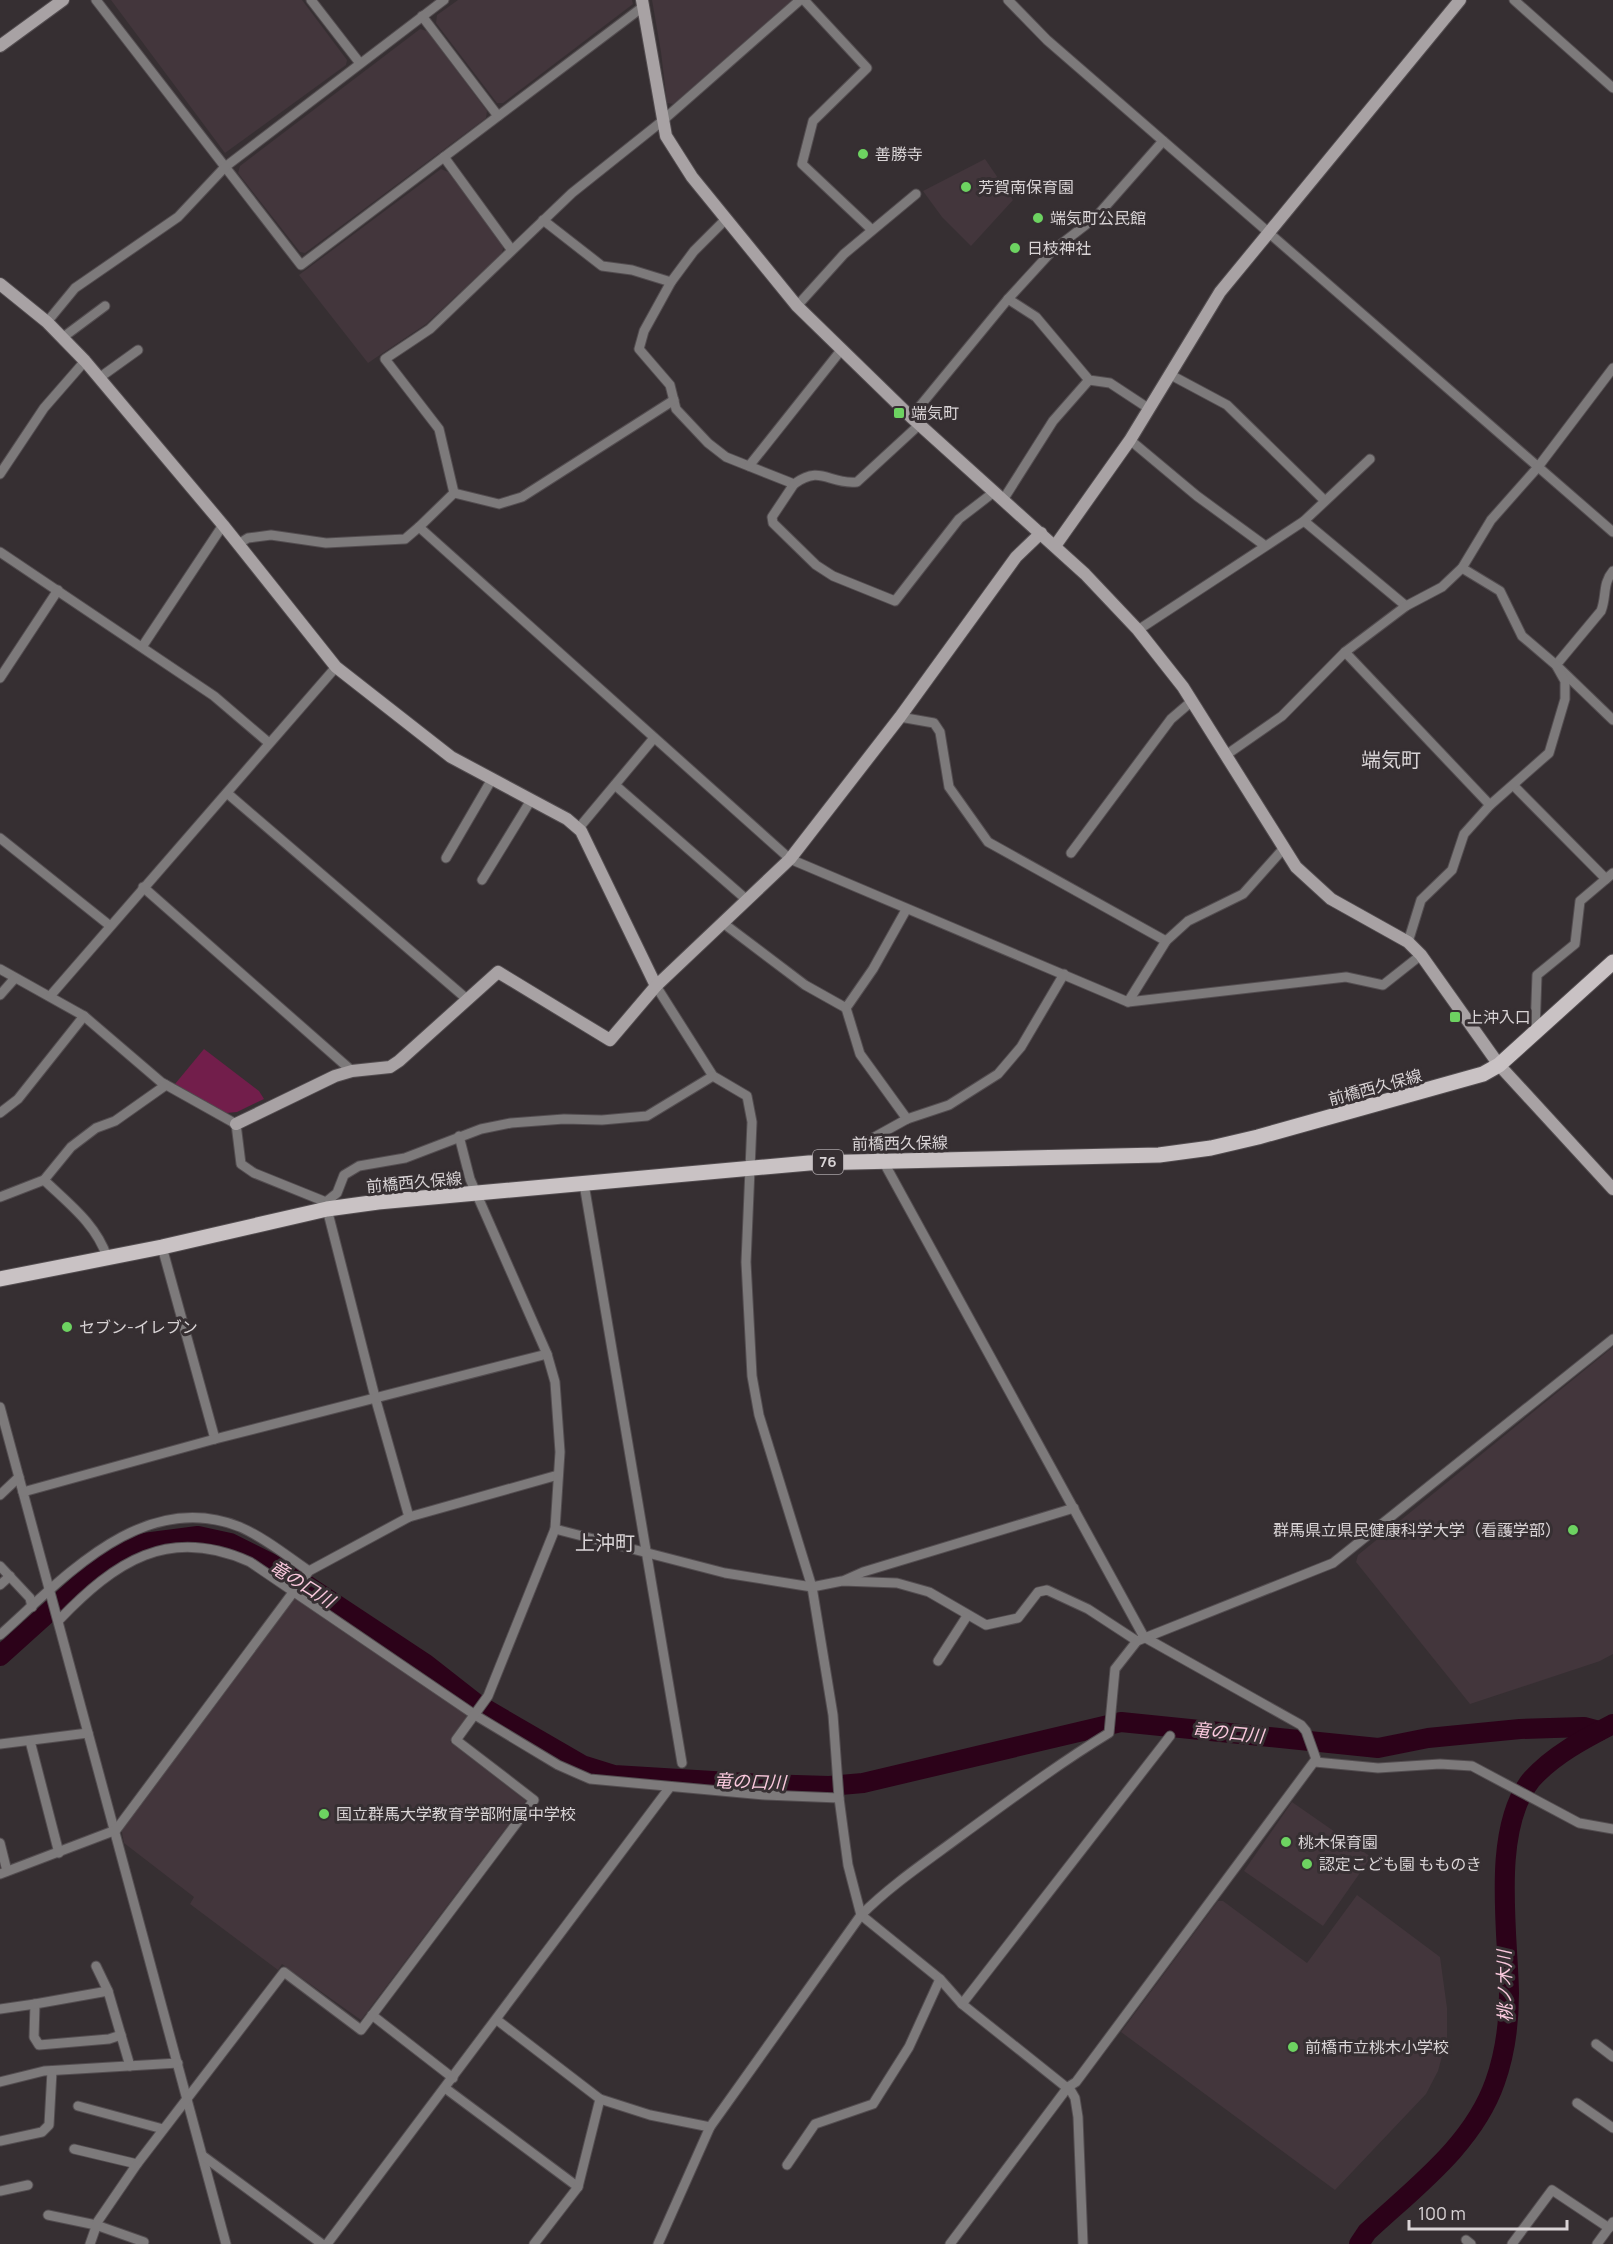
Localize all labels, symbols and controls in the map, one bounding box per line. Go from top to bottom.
place label: 善勝寺 [875,143,923,165]
marker: 善勝寺 [856,147,870,161]
place label: 芳賀南保育園 [978,176,1074,198]
marker: 芳賀南保育園 [959,180,973,194]
place label: 端気町公民館 [1050,207,1146,229]
marker: 端気町公民館 [1031,211,1045,225]
place label: 日枝神社 [1027,237,1091,259]
marker: 日枝神社 [1008,241,1022,255]
place label: 端気町 [911,402,959,424]
marker: 端気町 [892,406,906,420]
district label: 端気町 [1361,746,1421,773]
place label: 上沖入口 [1467,1006,1531,1028]
marker: 上沖入口 [1448,1010,1462,1024]
street label: 前橋西久保線 [1326,1064,1424,1110]
street label: 前橋西久保線 [852,1131,948,1155]
road number: 76 [813,1150,843,1174]
street label: 前橋西久保線 [365,1167,463,1197]
place label: セブン-イレブン [79,1316,198,1338]
marker: セブン-イレブン [60,1320,74,1334]
place label: 群馬県立県民健康科学大学（看護学部） [1273,1519,1561,1541]
marker: 群馬県立県民健康科学大学（看護学部） [1566,1523,1580,1537]
district label: 上沖町 [575,1529,635,1556]
water label: 竜の口川 [266,1554,341,1613]
water label: 竜の口川 [1191,1716,1267,1748]
water label: 竜の口川 [714,1768,788,1794]
place label: 国立群馬大学教育学部附属中学校 [336,1803,576,1825]
marker: 国立群馬大学教育学部附属中学校 [317,1807,331,1821]
place label: 桃木保育園 [1298,1831,1378,1853]
marker: 桃木保育園 [1279,1835,1293,1849]
place label: 認定こども園 もものき [1319,1853,1482,1875]
marker: 認定こども園 もものき [1300,1857,1314,1871]
water label: 桃ノ木川 [1491,1948,1517,2022]
place label: 前橋市立桃木小学校 [1305,2036,1449,2058]
marker: 前橋市立桃木小学校 [1286,2040,1300,2054]
scale bar [1409,2193,1566,2231]
text: 100 m [1418,2201,1466,2225]

